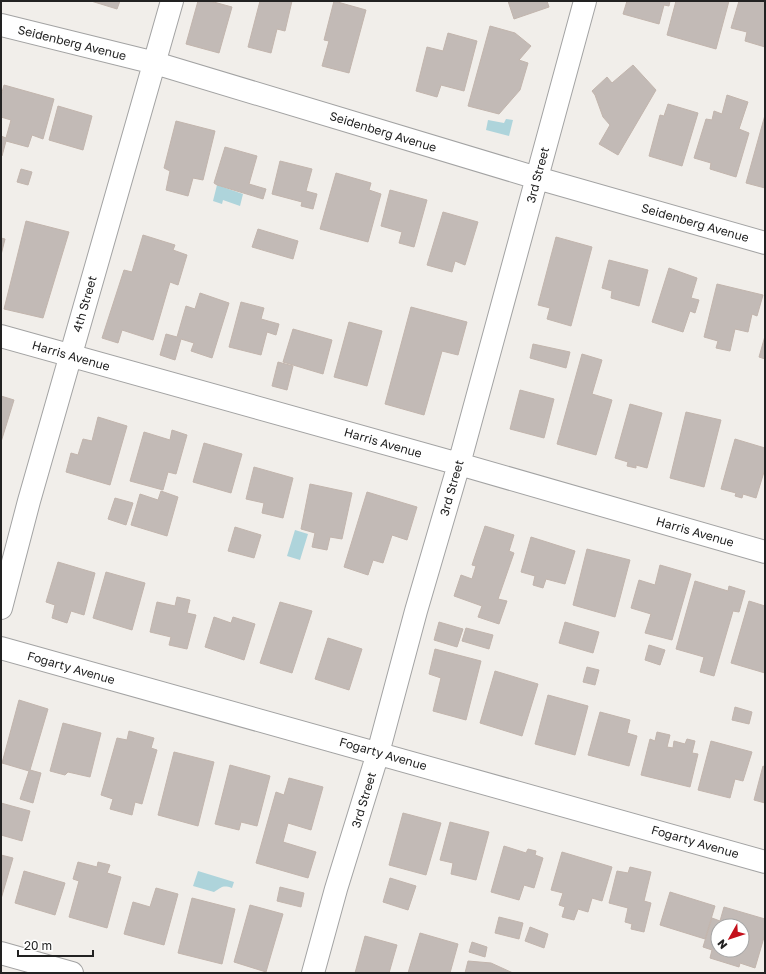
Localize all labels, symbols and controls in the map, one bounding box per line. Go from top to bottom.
street label: Seidenberg Avenue [16,22,128,63]
street label: Seidenberg Avenue [328,108,439,155]
street label: 3rd Street [523,145,552,205]
street label: Seidenberg Avenue [640,200,751,245]
street label: 4th Street [69,274,100,334]
street label: Harris Avenue [31,337,112,374]
street label: Harris Avenue [343,424,424,461]
street label: 3rd Street [436,458,467,518]
street label: Harris Avenue [655,513,736,550]
street label: Fogarty Avenue [26,648,117,687]
street label: Fogarty Avenue [338,734,429,773]
street label: 3rd Street [348,770,379,830]
street label: Fogarty Avenue [650,822,741,861]
north arrow [710,918,750,958]
scale bar [18,932,93,958]
text: N [714,937,730,952]
text: 20 m [24,938,52,953]

